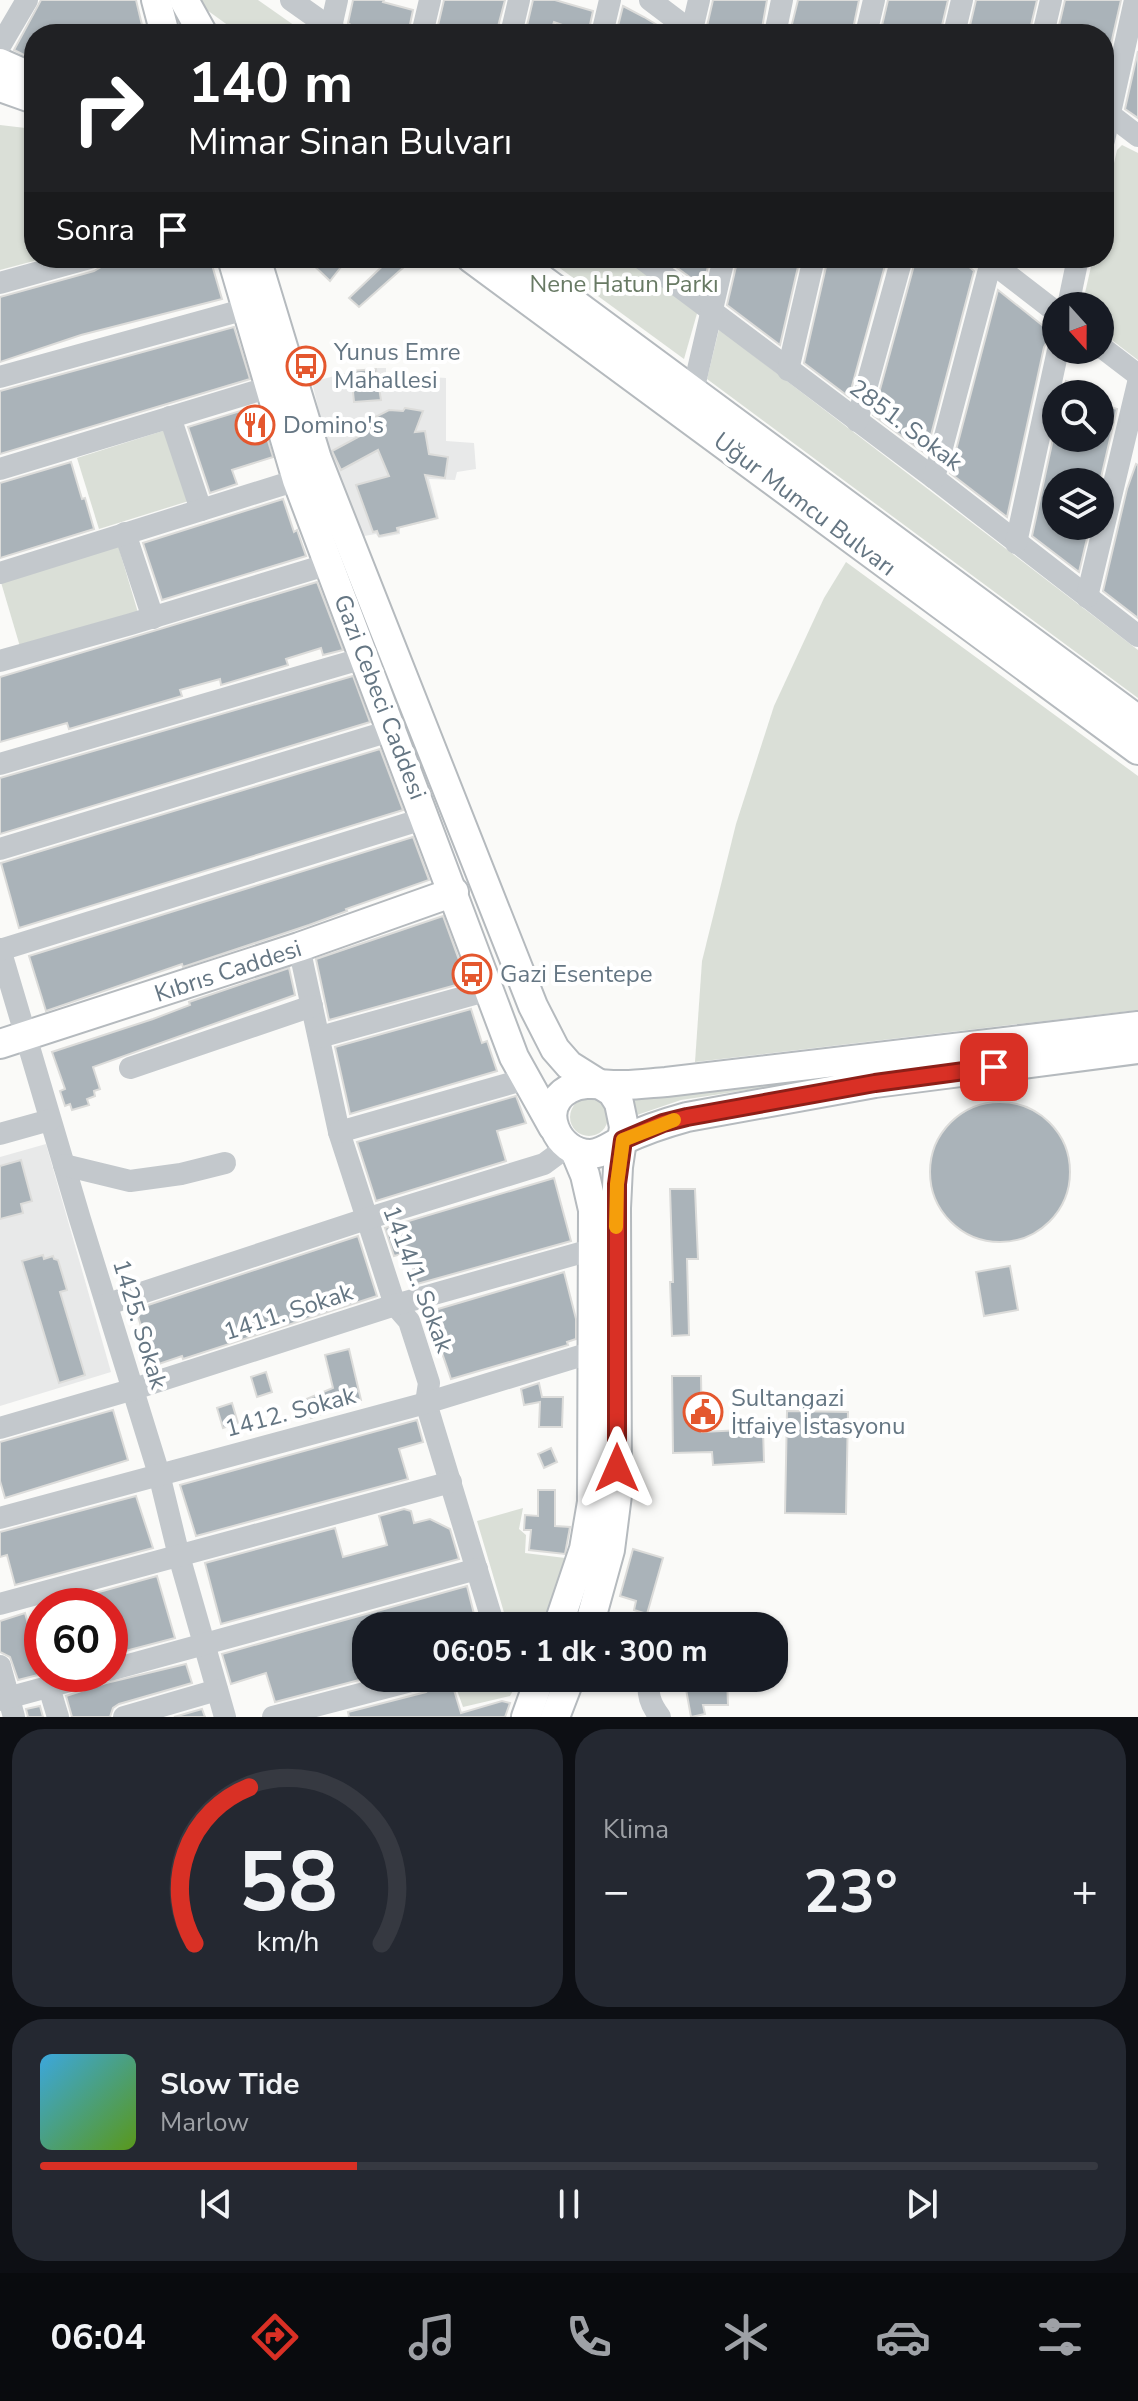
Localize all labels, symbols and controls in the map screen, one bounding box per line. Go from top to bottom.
text: 140 m [188,45,353,122]
icon: right [56,56,160,160]
text: Mimar Sinan Bulvarı [188,118,512,167]
icon: arrive [151,208,195,252]
text: Sonra [56,210,135,251]
park label: Nene Hatun Parkı [529,268,719,300]
north arrow [1042,292,1114,364]
map controls [1042,292,1114,540]
place label: Yunus Emre Mahallesi [333,336,461,396]
bus stop icon: Yunus Emre Mahallesi [285,345,327,387]
street label: 2851. Sokak [843,372,970,479]
button: search [1042,380,1114,452]
restaurant icon: Domino's [234,404,276,446]
place label: Domino's [283,409,384,441]
street label: Uğur Mumcu Bulvarı [707,425,903,583]
button: layers [1042,468,1114,540]
street label: Gazi Cebeci Caddesi [326,590,434,804]
street label: Kıbrıs Caddesi [150,932,306,1010]
bus stop icon: Gazi Esentepe [451,953,493,995]
place label: Gazi Esentepe [500,958,653,990]
pin [960,1033,1028,1101]
icon: arrive [972,1045,1016,1089]
street label: 1414/1. Sokak [375,1201,461,1358]
street label: 1425. Sokak [105,1255,175,1394]
street label: 1411. Sokak [219,1276,358,1348]
street label: 1412. Sokak [221,1379,360,1445]
place label: Sultangazi İtfaiye İstasyonu [731,1382,905,1442]
public building icon: Sultangazi İtfaiye İstasyonu [682,1391,724,1433]
position arrow [575,1426,659,1510]
speed limit sign: 60 [24,1588,128,1692]
text: 06:05 · 1 dk · 300 m [432,1631,708,1672]
text: Klima [603,1812,669,1847]
text: 58 [238,1826,337,1939]
text: 23° [803,1851,898,1933]
text: − [603,1862,629,1922]
text: + [1072,1862,1098,1922]
text: km/h [256,1922,319,1961]
text: Slow Tide [160,2064,300,2105]
text: Marlow [160,2105,249,2140]
icon: previous [194,2182,238,2226]
icon: pause [547,2182,591,2226]
icon: next [900,2182,944,2226]
icon: directions [247,2309,303,2365]
icon: music [404,2309,460,2365]
icon: phone [561,2309,617,2365]
icon: climate [718,2309,774,2365]
icon: car [875,2309,931,2365]
icon: filters [1032,2309,1088,2365]
text: 06:04 [50,2313,146,2362]

